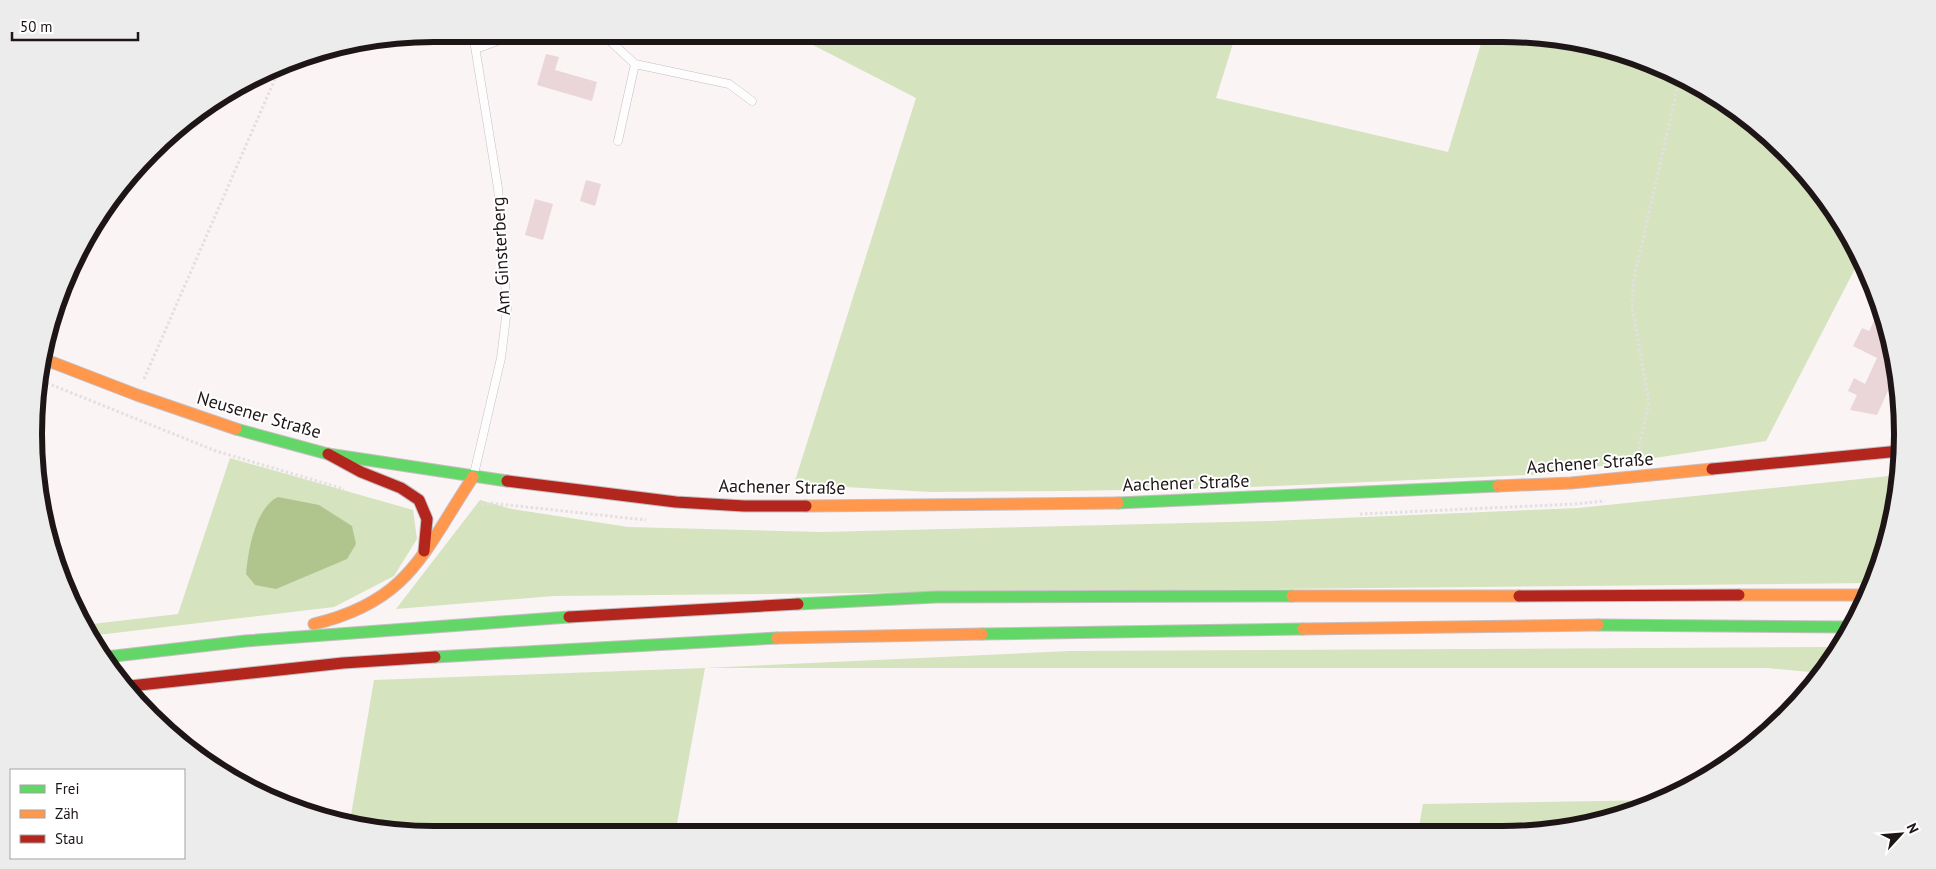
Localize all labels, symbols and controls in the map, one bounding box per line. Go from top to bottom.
scale bar [12,10,139,42]
text: 50 m [20,17,53,36]
street label: Am Ginsterberg [486,196,515,316]
street label: Neusener Straße [194,386,324,443]
street label: Aachener Straße [1526,447,1654,478]
street label: Aachener Straße [1122,469,1250,496]
street label: Aachener Straße [718,474,846,499]
legend [10,769,185,859]
text: Frei [55,779,80,798]
text: Zäh [55,804,79,823]
north arrow [1876,809,1926,859]
text: N [1903,820,1923,836]
text: Stau [55,829,84,848]

